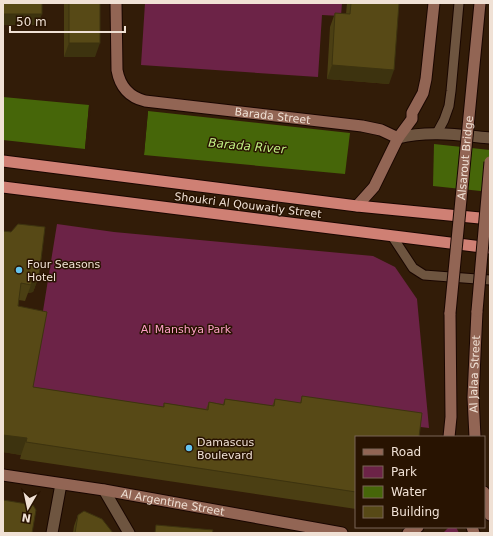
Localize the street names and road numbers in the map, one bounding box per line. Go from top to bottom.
street label: Barada Street [234,105,312,127]
street label: Alsarout Bridge [455,115,476,201]
street label: Shoukri Al Qouwatly Street [174,190,323,221]
street label: Al Jalaa Street [467,334,483,413]
street label: Al Argentine Street [120,487,226,519]

